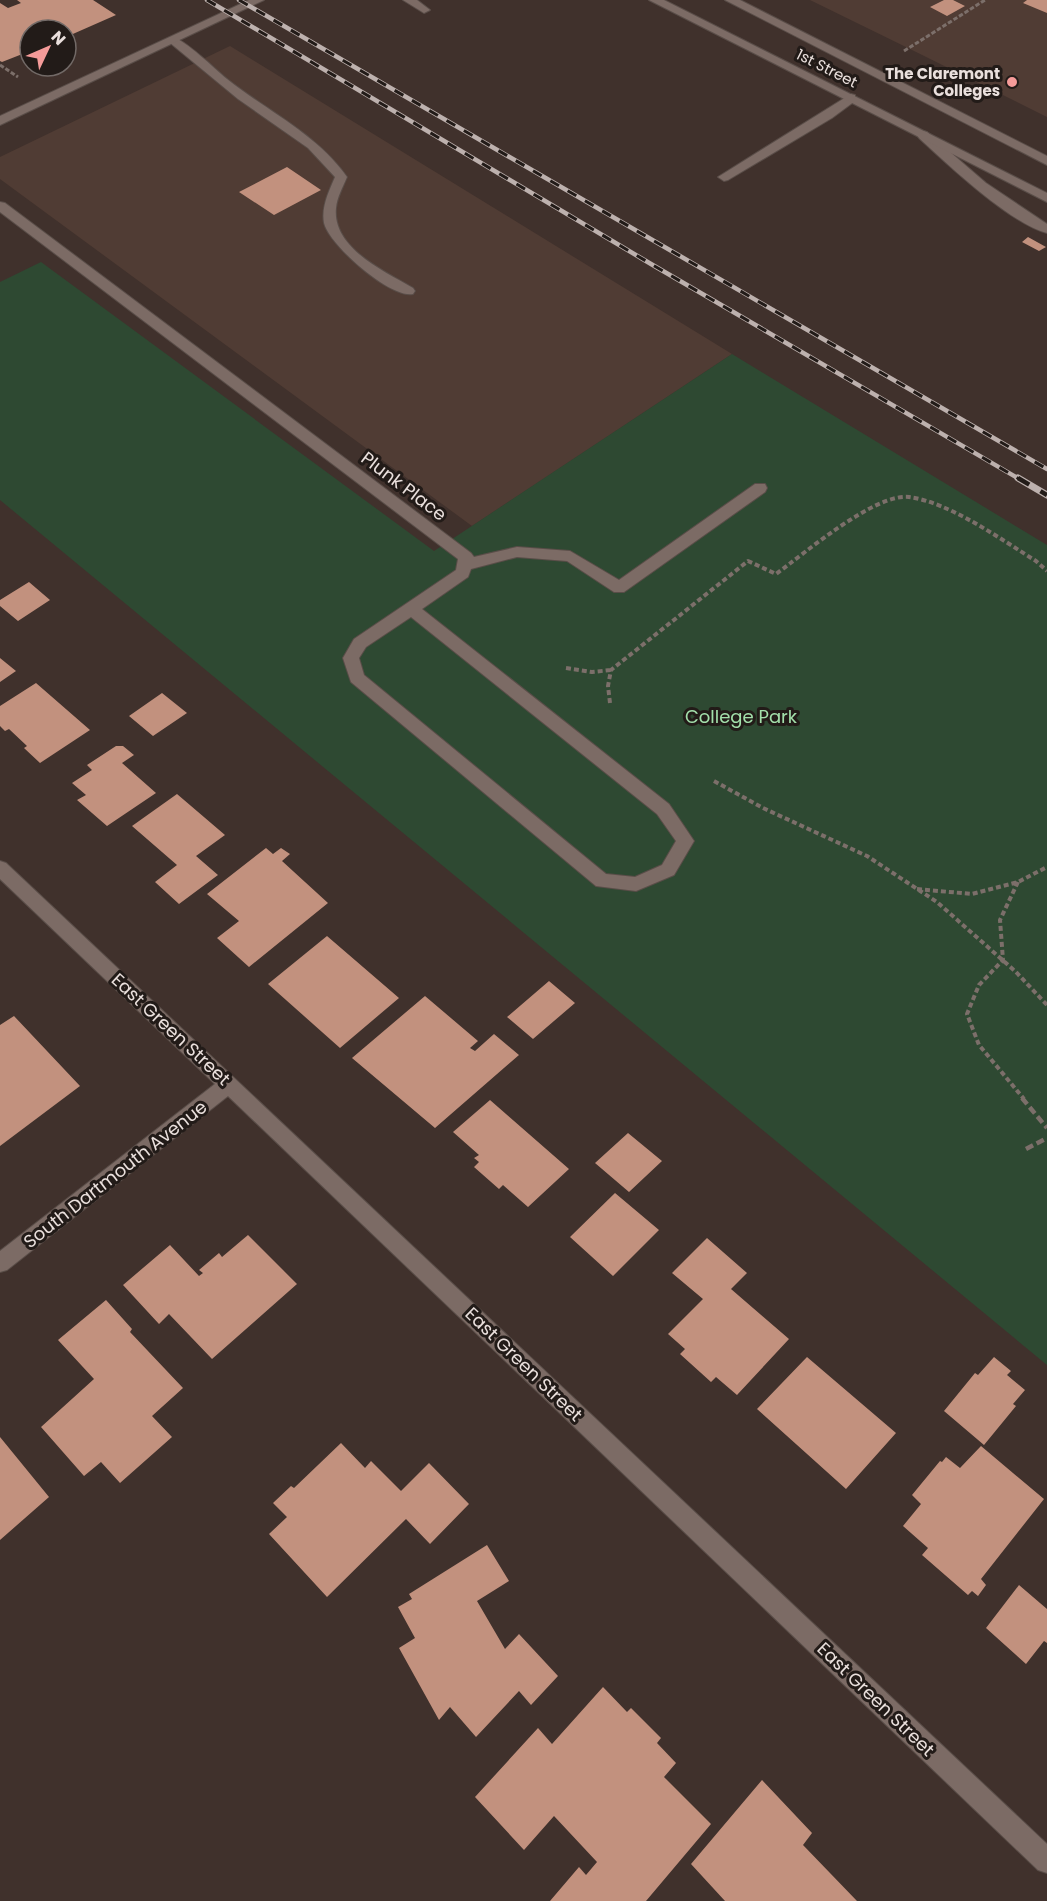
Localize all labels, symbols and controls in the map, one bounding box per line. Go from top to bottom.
north arrow [18,18,78,78]
text: N [46,26,71,50]
street label: 1st Street [793,44,861,92]
place label: The Claremont Colleges [885,63,1000,101]
marker: The Claremont Colleges [1005,75,1019,89]
street label: Plunk Place [356,446,452,526]
park label: College Park [685,704,798,729]
street label: East Green Street [106,967,236,1091]
street label: South Dartmouth Avenue [18,1094,212,1254]
street label: East Green Street [460,1301,588,1427]
street label: East Green Street [812,1636,940,1762]

